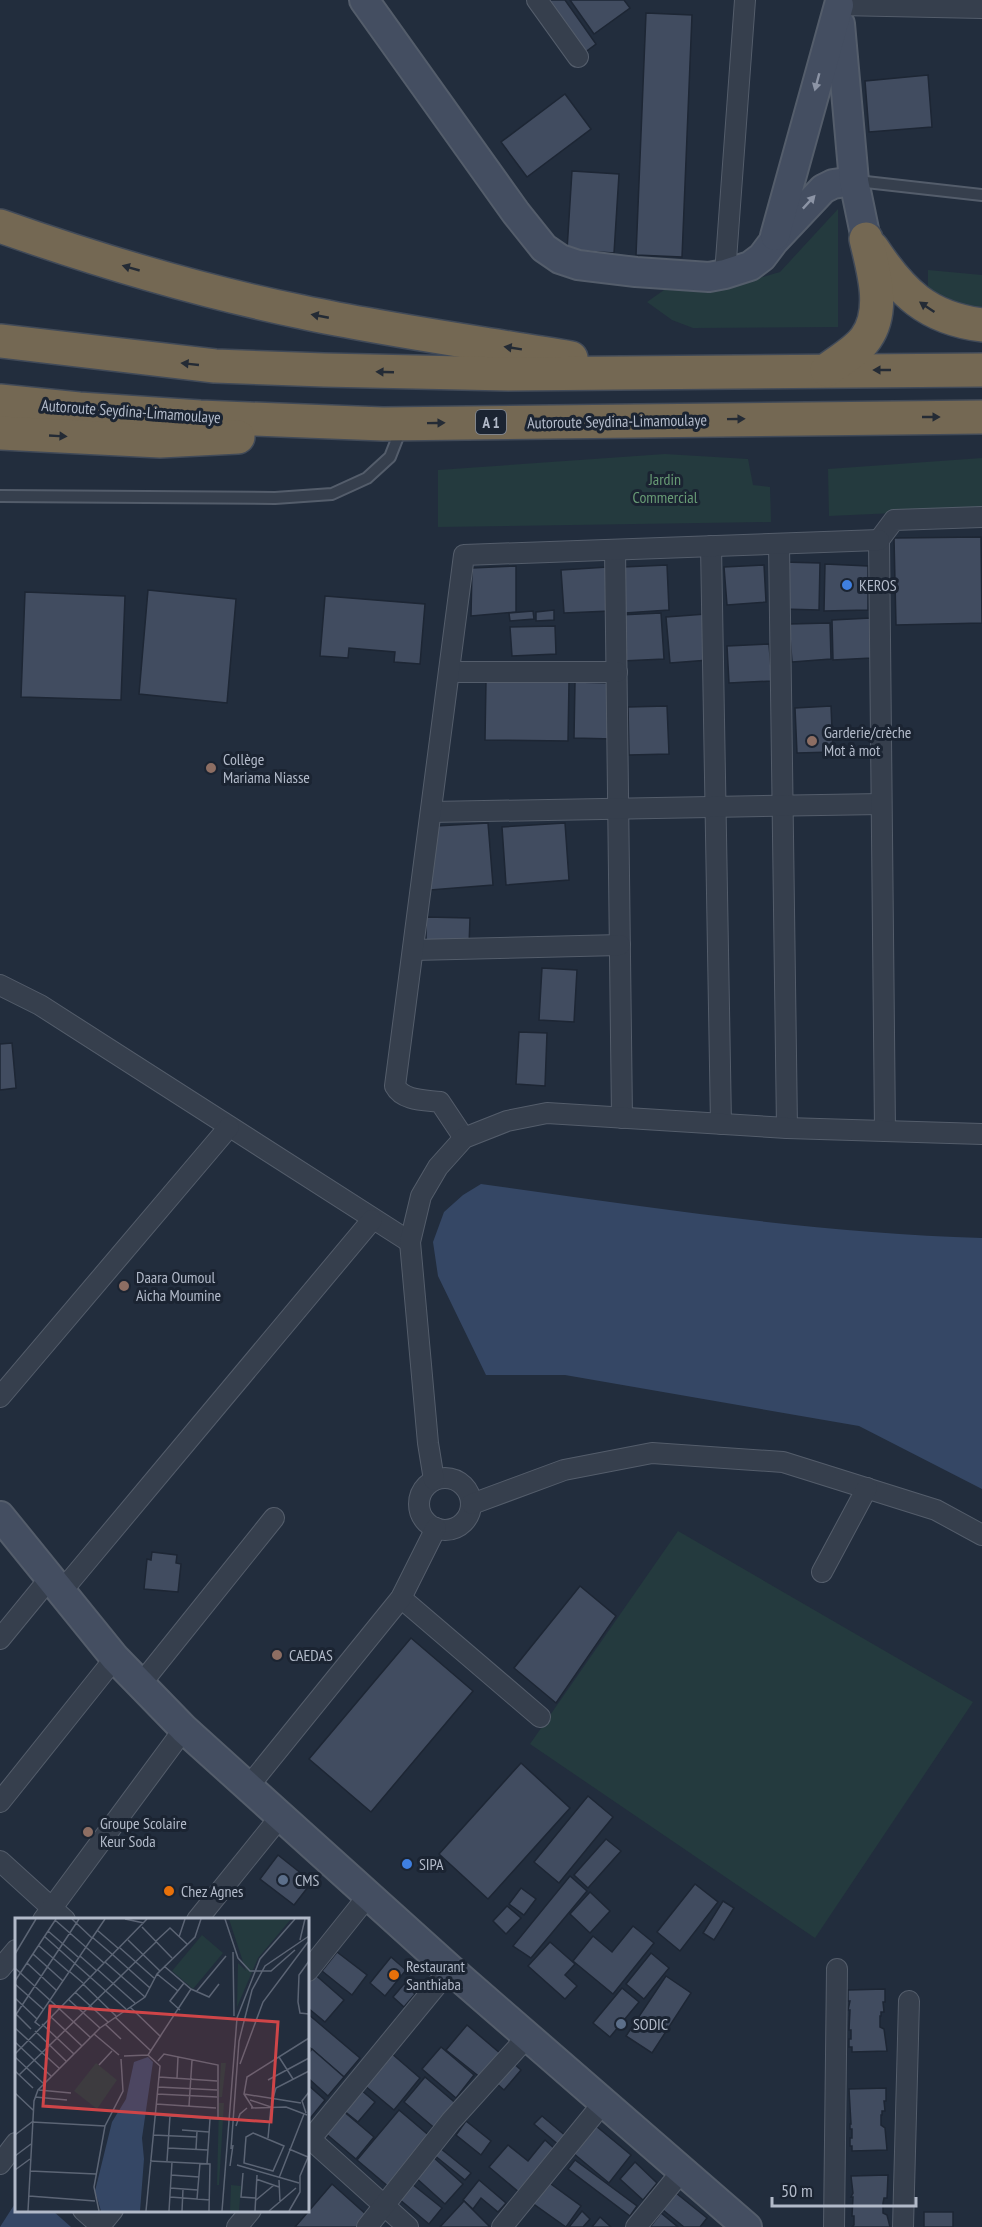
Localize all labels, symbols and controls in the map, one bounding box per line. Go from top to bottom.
one-way arrow [812,73,822,91]
one-way arrow [802,195,816,210]
one-way arrow [122,263,140,273]
one-way arrow [920,301,936,313]
one-way arrow [311,311,330,320]
one-way arrow [503,343,522,352]
one-way arrow [181,359,200,369]
one-way arrow [872,365,891,375]
one-way arrow [375,367,394,376]
street label: Autoroute Seydina-Limamoulaye [41,395,221,427]
street label: Autoroute Seydina-Limamoulaye [527,409,707,433]
road number: A 1 [476,410,506,434]
one-way arrow [921,412,940,422]
one-way arrow [726,414,745,424]
one-way arrow [426,418,445,428]
one-way arrow [49,432,68,441]
park label: Jardin Commercial [633,469,698,507]
place label: KEROS [859,575,897,595]
marker: KEROS [840,578,854,592]
place label: Garderie/crèche Mot à mot [824,722,911,760]
marker: Garderie/crèche Mot à mot [805,734,819,748]
place label: Collège Mariama Niasse [223,749,310,787]
marker: Collège Mariama Niasse [204,761,218,775]
place label: Daara Oumoul Aicha Moumine [136,1267,221,1305]
marker: Daara Oumoul Aicha Moumine [117,1279,131,1293]
place label: CAEDAS [289,1645,333,1665]
marker: CAEDAS [270,1648,284,1662]
place label: Groupe Scolaire Keur Soda [100,1813,187,1851]
marker: Groupe Scolaire Keur Soda [81,1825,95,1839]
place label: SIPA [419,1854,444,1874]
marker: SIPA [400,1857,414,1871]
place label: CMS [295,1870,320,1890]
marker: CMS [276,1873,290,1887]
place label: Chez Agnes [181,1881,244,1901]
marker: Chez Agnes [162,1884,176,1898]
inset map [15,1918,309,2212]
place label: Restaurant Santhiaba [406,1956,466,1994]
marker: Restaurant Santhiaba [387,1968,401,1982]
place label: SODIC [633,2014,668,2034]
marker: SODIC [614,2017,628,2031]
scale bar [772,2170,916,2208]
text: 50 m [781,2179,813,2202]

